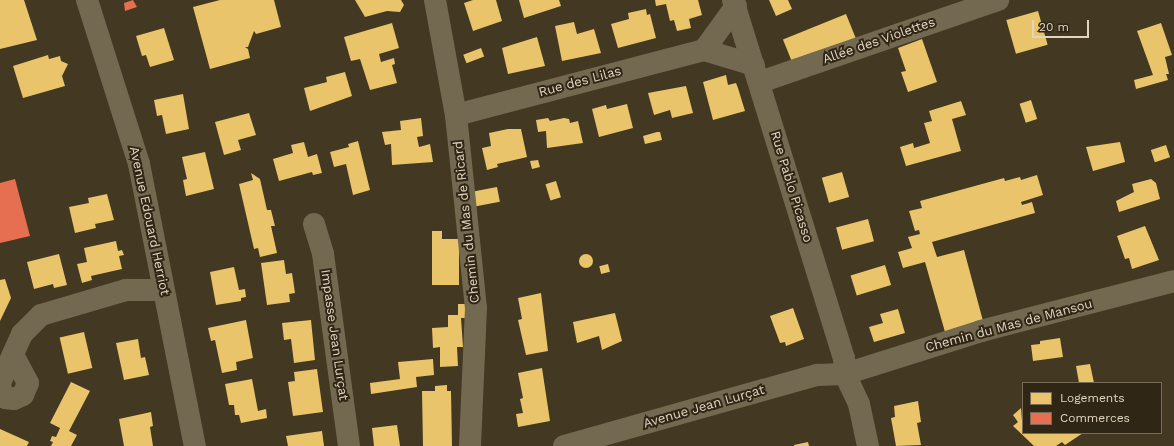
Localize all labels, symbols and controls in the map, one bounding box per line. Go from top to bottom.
scale bar [1034,12,1091,38]
street label: Allée des Violettes [821,14,937,68]
text: 20 m [1039,20,1069,34]
street label: Rue des Lilas [537,63,623,101]
street label: Rue Pablo Picasso [767,129,815,245]
street label: Chemin du Mas de Ricard [451,140,483,304]
street label: Avenue Edouard Herriot [126,145,172,297]
street label: Impasse Jean Lurçat [317,268,351,402]
street label: Chemin du Mas de Mansou [924,296,1094,356]
street label: Avenue Jean Lurçat [641,382,767,432]
legend [1022,382,1162,434]
text: Logements [1060,391,1125,405]
text: Commerces [1060,411,1130,425]

